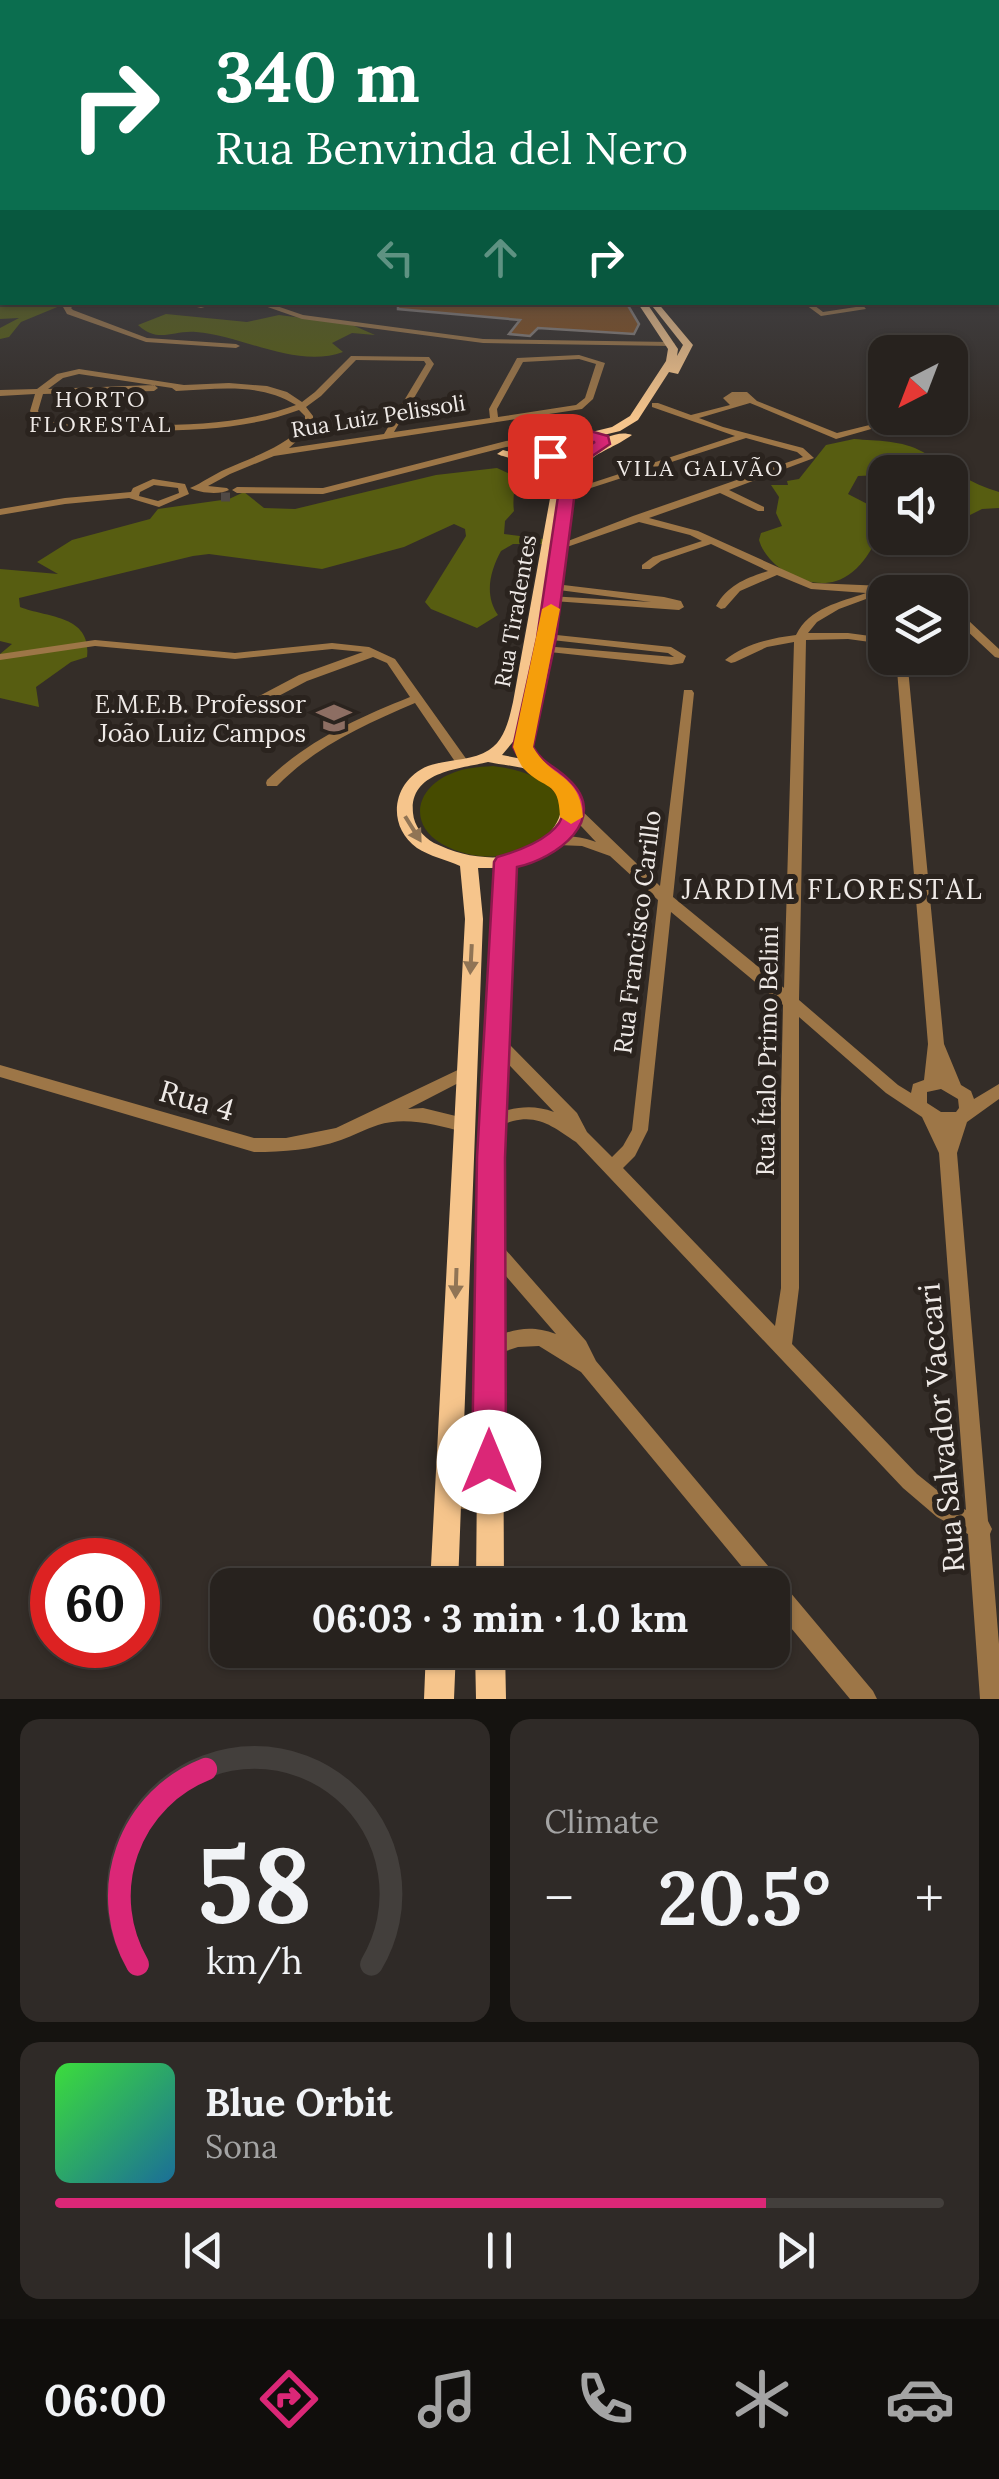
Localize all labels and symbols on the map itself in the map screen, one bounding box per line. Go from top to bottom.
north arrow [868,335,968,435]
district label: HORTO FLORESTAL [29,385,173,438]
street label: Rua Luiz Pelissoli [289,388,467,444]
pin [508,414,593,499]
district label: VILA GALVÃO [616,454,785,482]
street label: Rua Tiradentes [488,533,542,689]
place label: E.M.E.B. Professor João Luiz Campos [94,688,306,749]
school or university icon: E.M.E.B. Professor João Luiz Campos [315,699,353,737]
street label: Rua Francisco Carillo [606,808,668,1056]
one-way arrow [403,816,422,843]
district label: JARDIM FLORESTAL [681,871,984,907]
street label: Rua Ítalo Primo Belini [749,926,785,1176]
one-way arrow [463,943,479,975]
street label: Rua 4 [155,1071,239,1129]
one-way arrow [448,1268,464,1300]
street label: Rua Salvador Vaccari [909,1282,973,1574]
position arrow [437,1410,541,1514]
speed limit sign: 60 [30,1538,160,1668]

